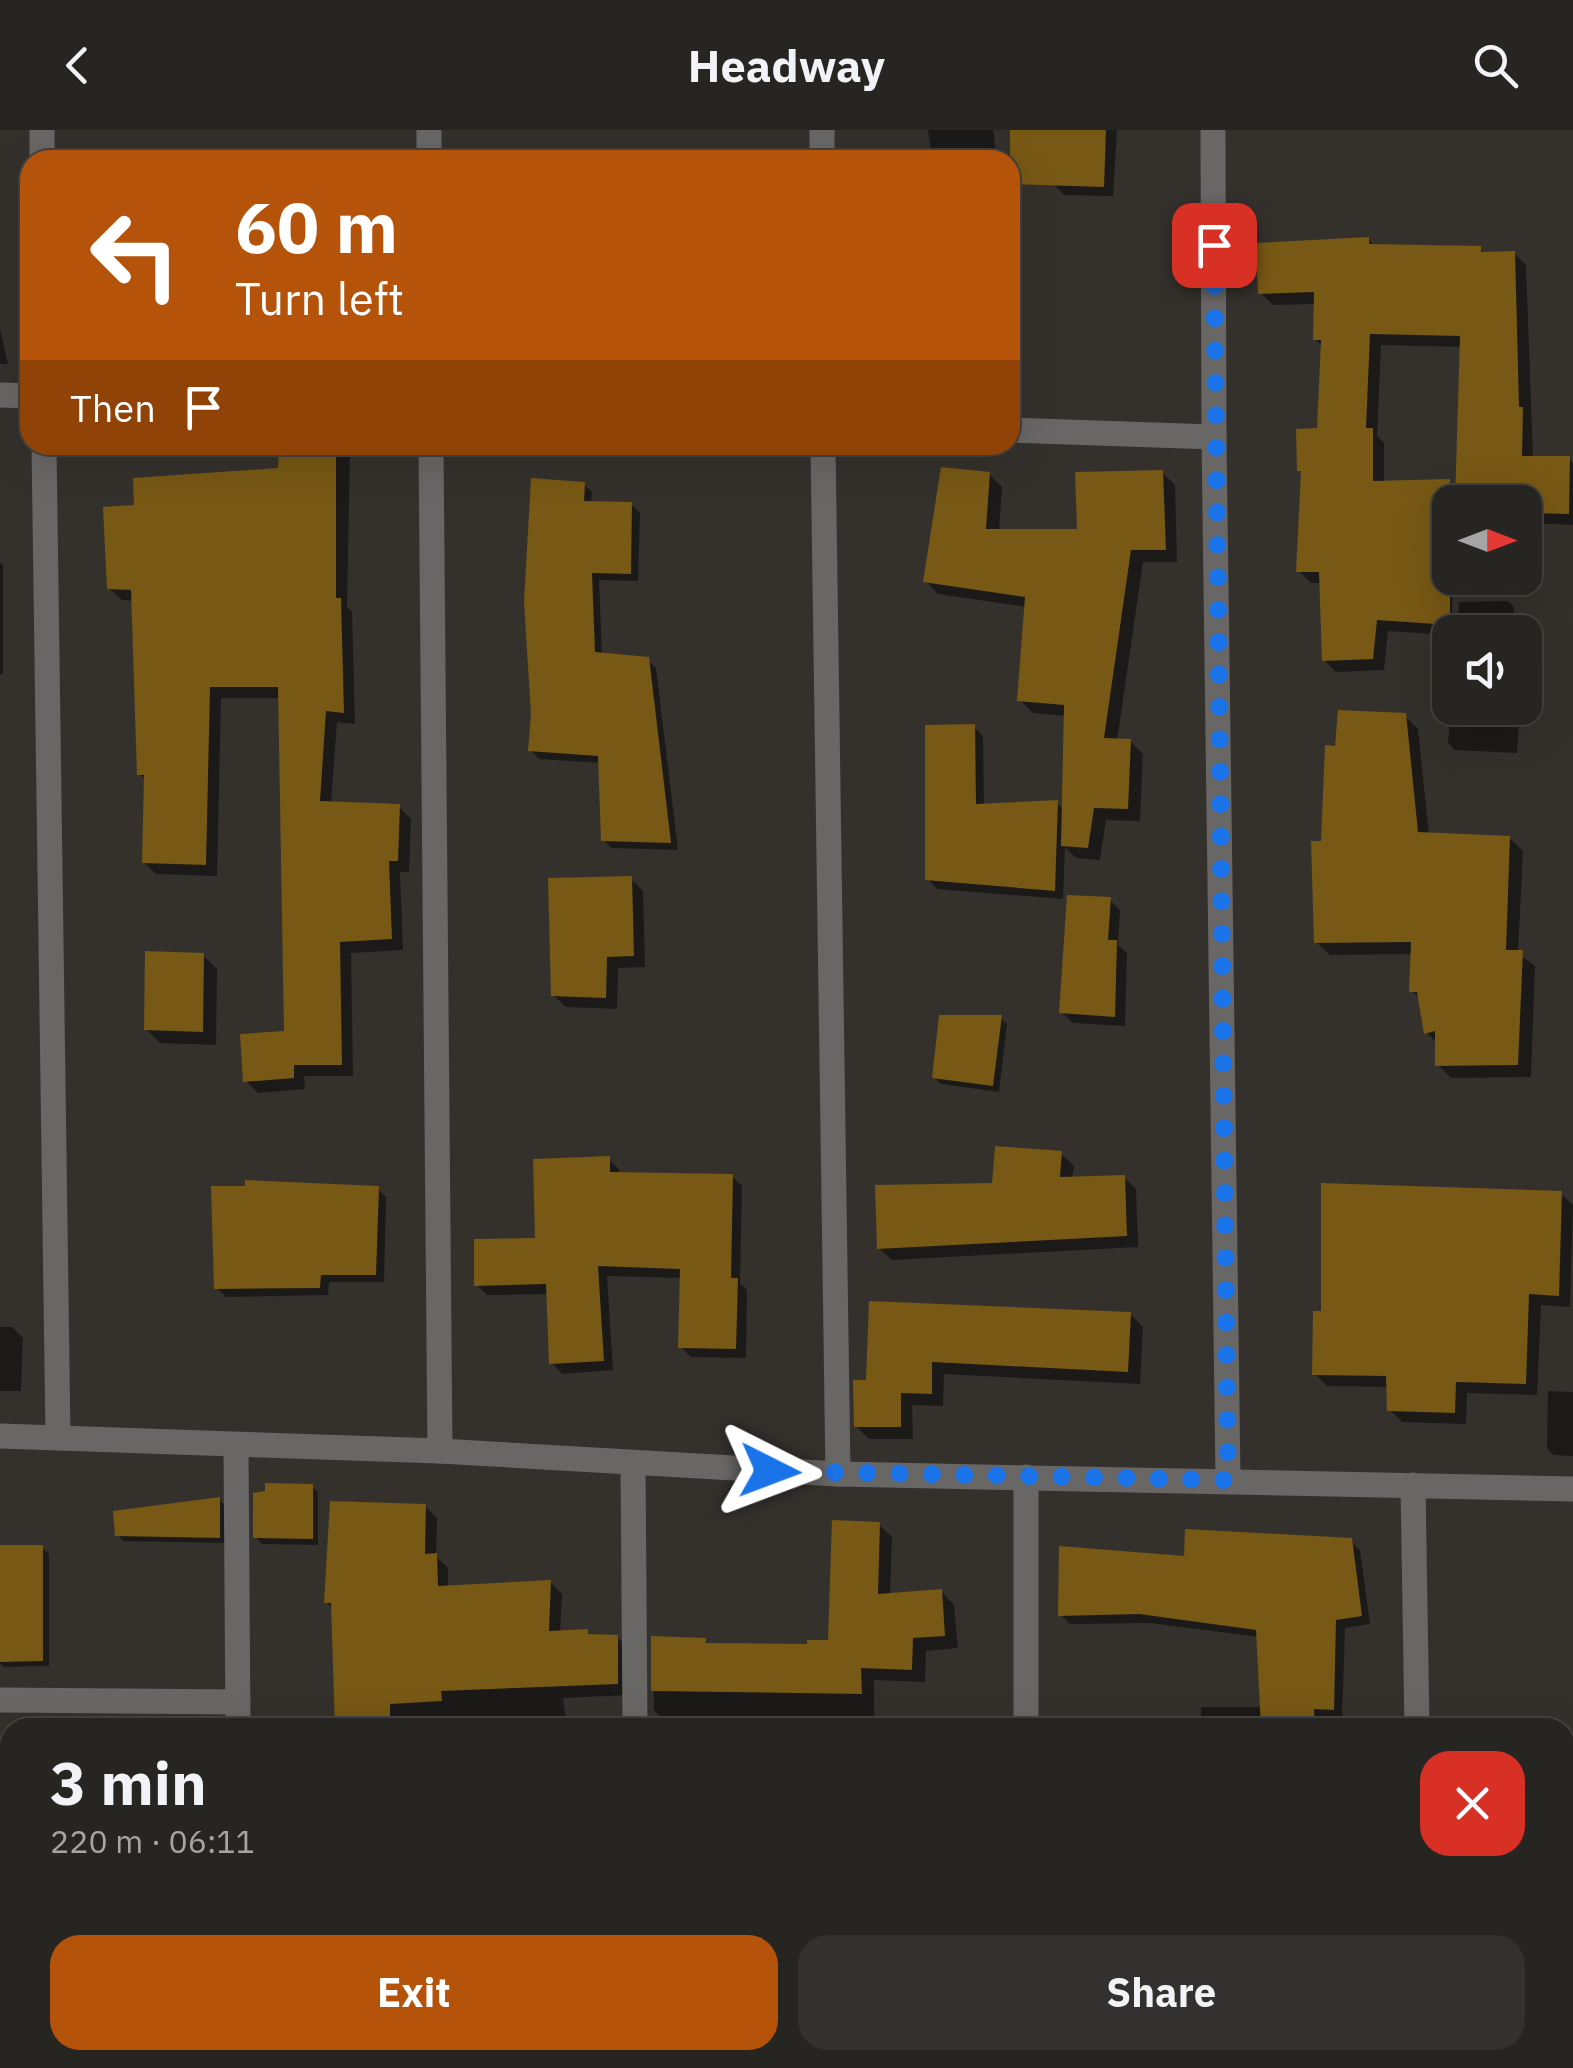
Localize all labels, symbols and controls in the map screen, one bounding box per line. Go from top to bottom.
text: Headway [688,36,885,94]
icon: back [50,38,105,93]
icon: search [1468,38,1523,93]
text: 60 m [235,181,398,272]
icon: left [70,190,200,320]
pin [1172,203,1257,288]
icon: arrive [1187,218,1242,273]
text: Turn left [235,269,404,327]
icon: arrive [176,380,231,435]
text: Then [70,383,156,432]
north arrow [1432,485,1542,595]
map controls [1432,485,1542,725]
button: sound [1432,615,1542,725]
position arrow [718,1419,822,1523]
text: 3 min [50,1743,207,1822]
button: close [1420,1751,1525,1856]
text: 220 m · 06:11 [50,1820,255,1862]
button: Exit [50,1935,778,2050]
button: Share [798,1935,1525,2050]

